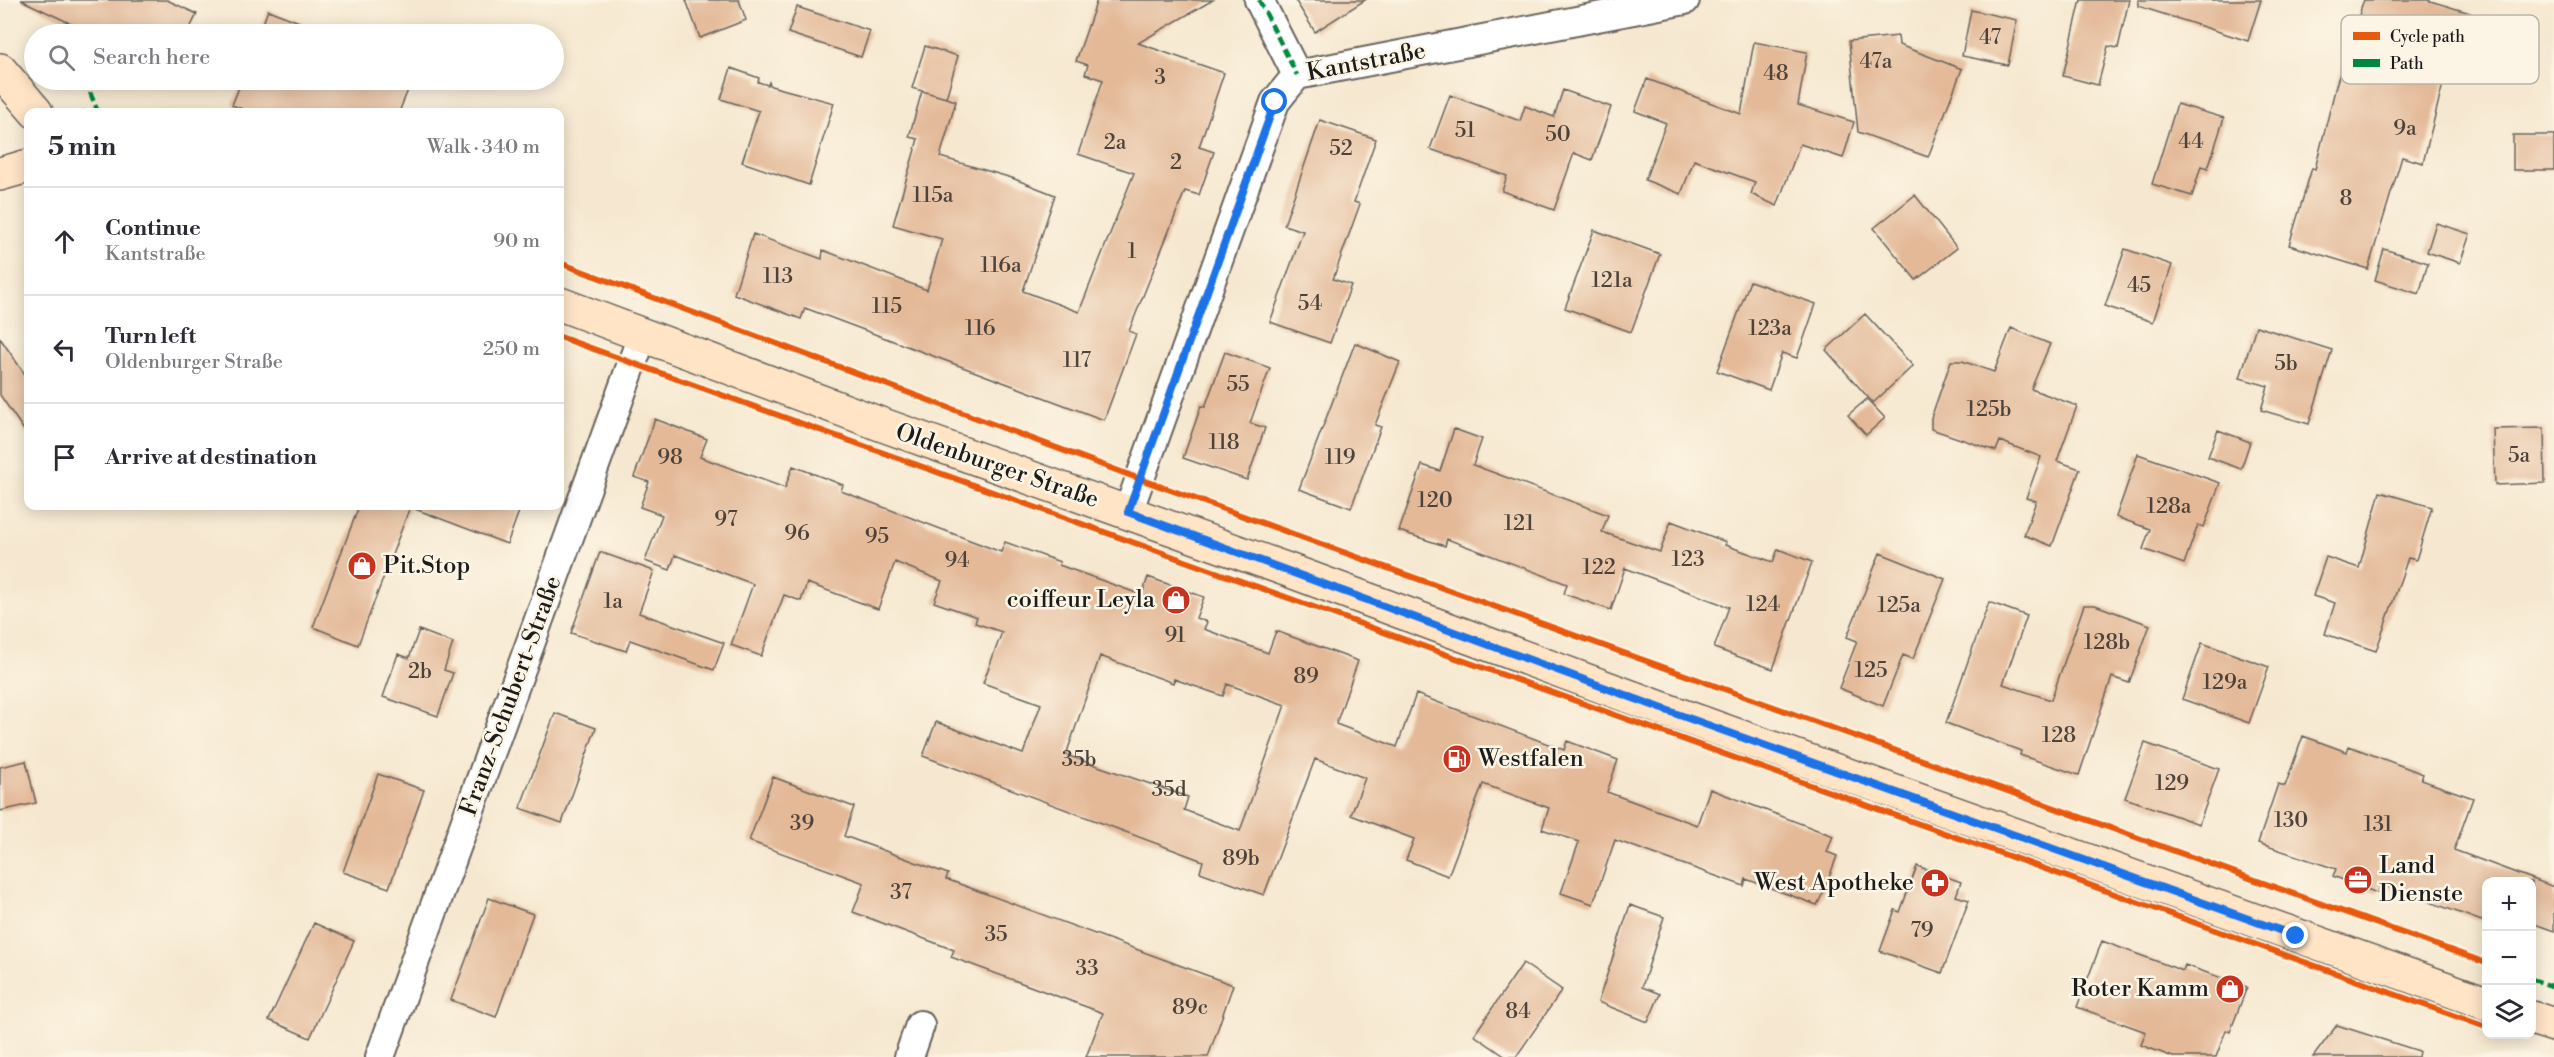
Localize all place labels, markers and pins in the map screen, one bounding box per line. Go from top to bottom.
shop icon: Pit.Stop [346,550,378,582]
place label: Pit.Stop [383,551,470,581]
shop icon: coiffeur Leyla [1160,584,1192,616]
place label: coiffeur Leyla [1007,585,1156,615]
fuel station icon: Westfalen [1441,743,1473,775]
place label: Westfalen [1477,744,1584,774]
place label: Land Dienste [2379,851,2463,909]
office icon: Land Dienste [2342,864,2374,896]
pharmacy icon: West Apotheke [1919,867,1951,899]
place label: West Apotheke [1753,868,1914,898]
shop icon: Roter Kamm [2214,973,2246,1005]
place label: Roter Kamm [2071,974,2209,1004]

